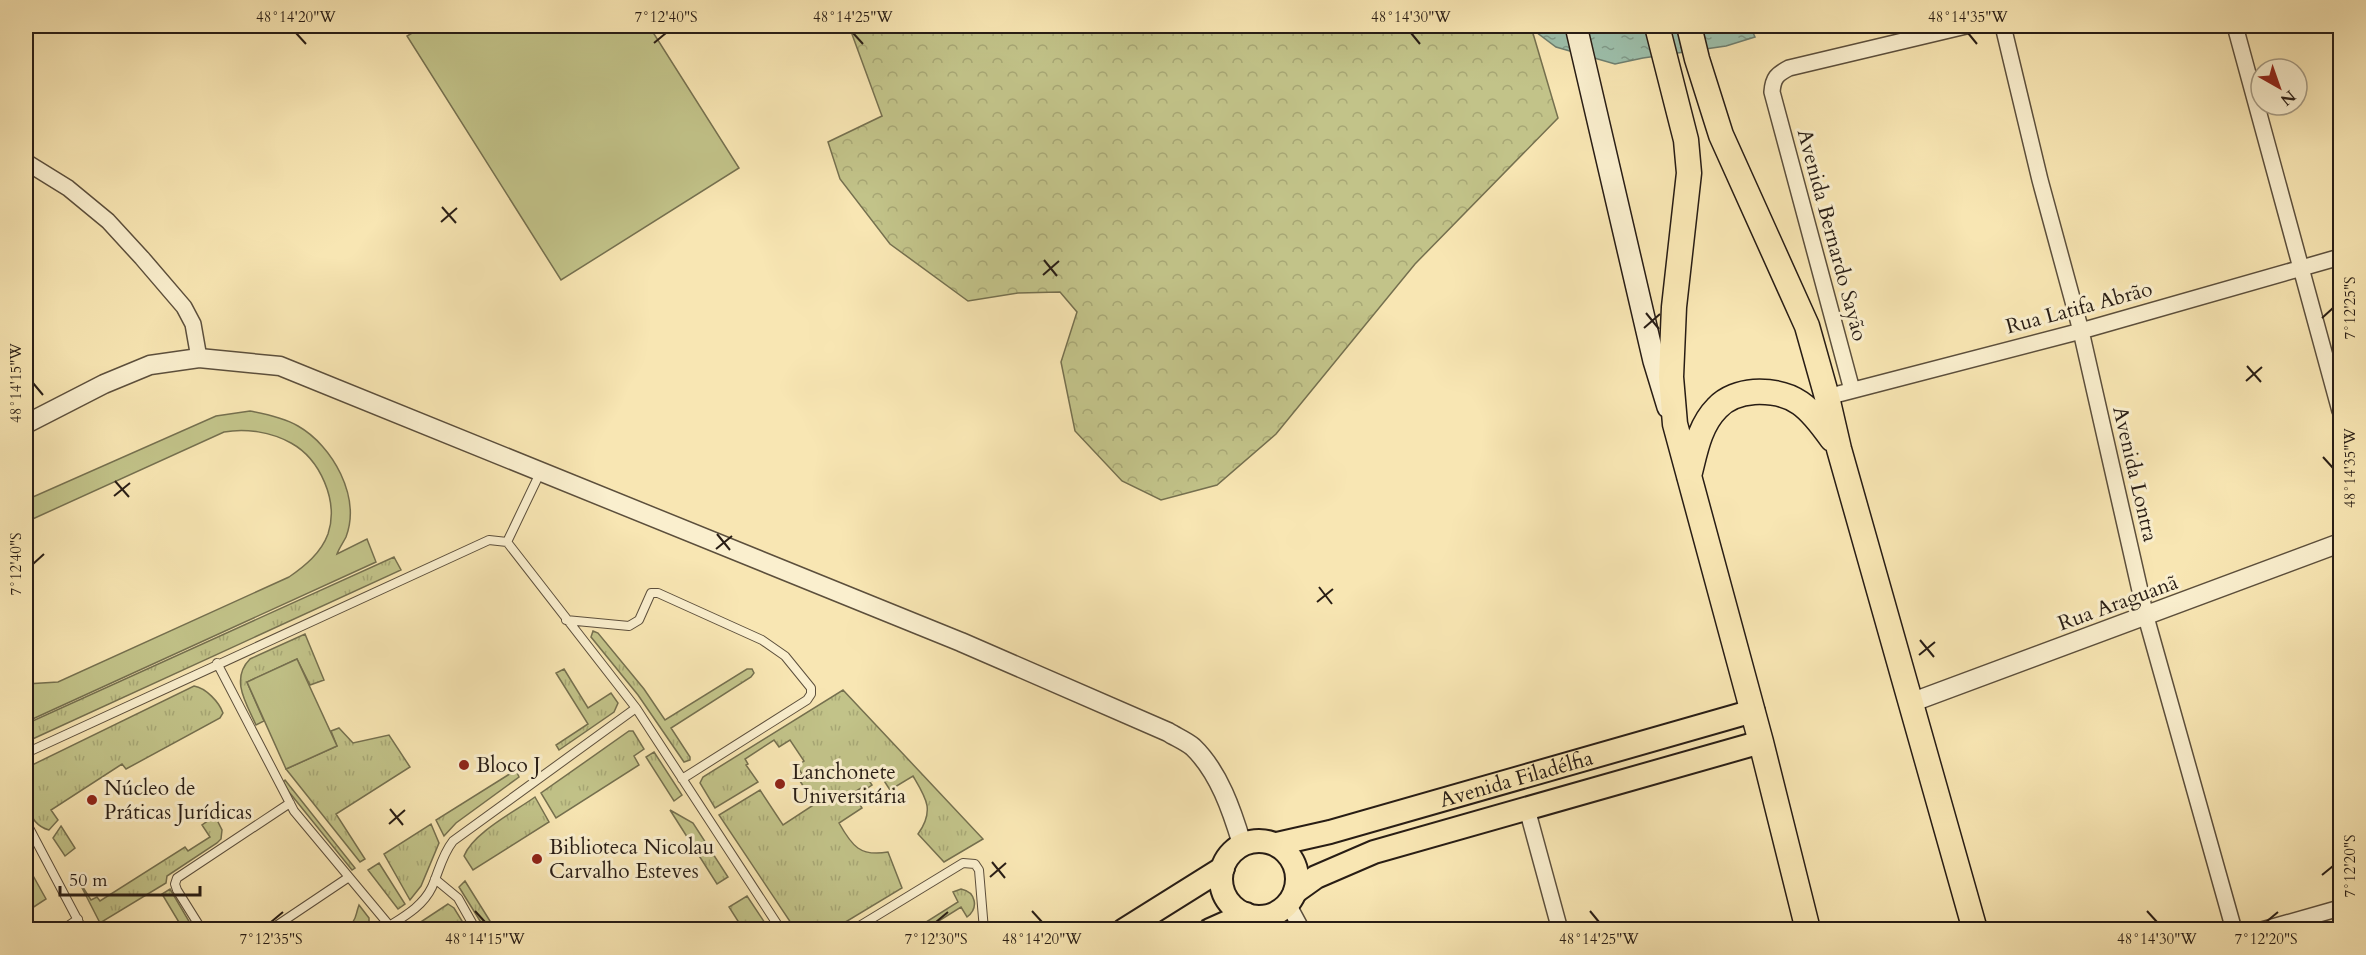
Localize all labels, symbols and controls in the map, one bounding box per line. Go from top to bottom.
text: 48°14'20"W [256,7,336,27]
text: 7°12'40"S [634,7,698,27]
text: 48°14'25"W [813,7,893,27]
text: 48°14'30"W [1371,7,1451,27]
text: 48°14'35"W [1928,7,2008,27]
north arrow [2249,57,2309,117]
text: N [2276,85,2300,111]
street label: Avenida Bernardo Sayão [1790,126,1874,344]
street label: Rua Latifa Abrão [2003,275,2155,341]
text: 7°12'25"S [2340,276,2360,340]
text: 48°14'15"W [6,343,26,423]
street label: Avenida Lontra [2105,403,2165,545]
text: 48°14'35"W [2340,428,2360,508]
text: 7°12'40"S [6,532,26,596]
street label: Rua Araguanã [2054,568,2182,638]
street label: Avenida Filadélfia [1436,743,1596,814]
place label: Bloco J [476,751,541,780]
marker: Bloco J [457,758,471,772]
place label: Lanchonete Universitária [792,758,906,811]
place label: Núcleo de Práticas Jurídicas [104,774,252,827]
marker: Lanchonete Universitária [773,777,787,791]
marker: Núcleo de Práticas Jurídicas [85,793,99,807]
place label: Biblioteca Nicolau Carvalho Esteves [549,833,714,886]
text: 7°12'20"S [2340,834,2360,898]
marker: Biblioteca Nicolau Carvalho Esteves [530,852,544,866]
scale bar [60,859,200,897]
text: 50 m [69,868,108,893]
text: 7°12'35"S [239,929,303,949]
text: 48°14'15"W [445,929,525,949]
text: 7°12'30"S [904,929,968,949]
text: 48°14'20"W [1002,929,1082,949]
text: 48°14'25"W [1559,929,1639,949]
text: 48°14'30"W [2117,929,2197,949]
text: 7°12'20"S [2234,929,2298,949]

